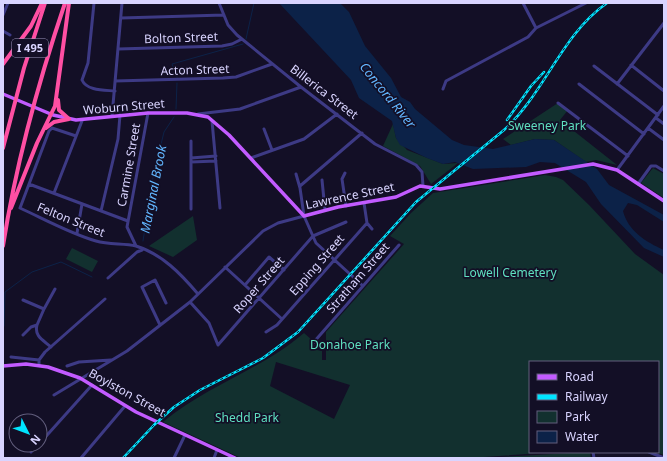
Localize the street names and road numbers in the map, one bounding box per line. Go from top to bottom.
street label: Bolton Street [144,28,219,47]
road number: I 495 [12,39,48,57]
street label: Acton Street [160,60,230,79]
street label: Billerica Street [287,60,362,123]
street label: Woburn Street [82,94,166,119]
street label: Carmine Street [113,121,144,208]
street label: Lawrence Street [304,178,397,213]
street label: Felton Street [35,198,108,241]
street label: Epping Street [285,230,348,299]
street label: Stratham Street [322,238,394,317]
street label: Roper Street [229,252,289,317]
street label: Boylston Street [86,364,169,421]

